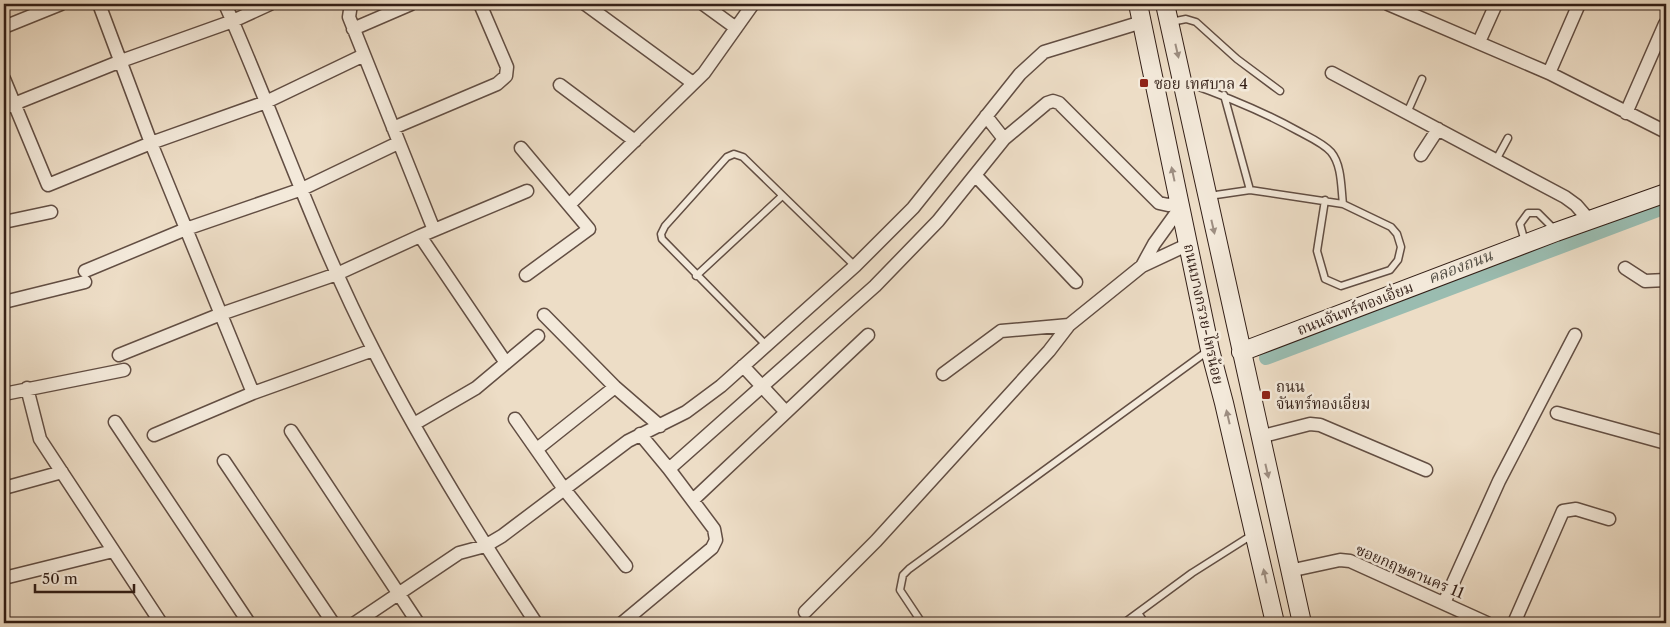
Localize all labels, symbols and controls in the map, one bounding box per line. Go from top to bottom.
one-way arrow [1173,43,1181,59]
place label: ซอย เทศบาล 4 [1154,74,1248,93]
marker: ซอย เทศบาล 4 [1138,77,1150,89]
one-way arrow [1169,166,1177,181]
one-way arrow [1209,220,1217,235]
street label: ถนนบางกรวย-ไทรน้อย [1180,242,1229,386]
water label: คลองถนน [1425,244,1496,288]
street label: ถนนจันทร์ทองเอี่ยม [1294,276,1416,339]
place label: ถนน จันทร์ทองเอี่ยม [1276,377,1370,413]
marker: ถนน จันทร์ทองเอี่ยม [1260,389,1272,401]
one-way arrow [1224,410,1232,425]
one-way arrow [1263,464,1271,479]
street label: ซอยกฤษดานคร 11 [1353,540,1468,603]
scale bar [35,562,134,594]
one-way arrow [1261,568,1269,583]
text: 50 m [42,569,78,588]

